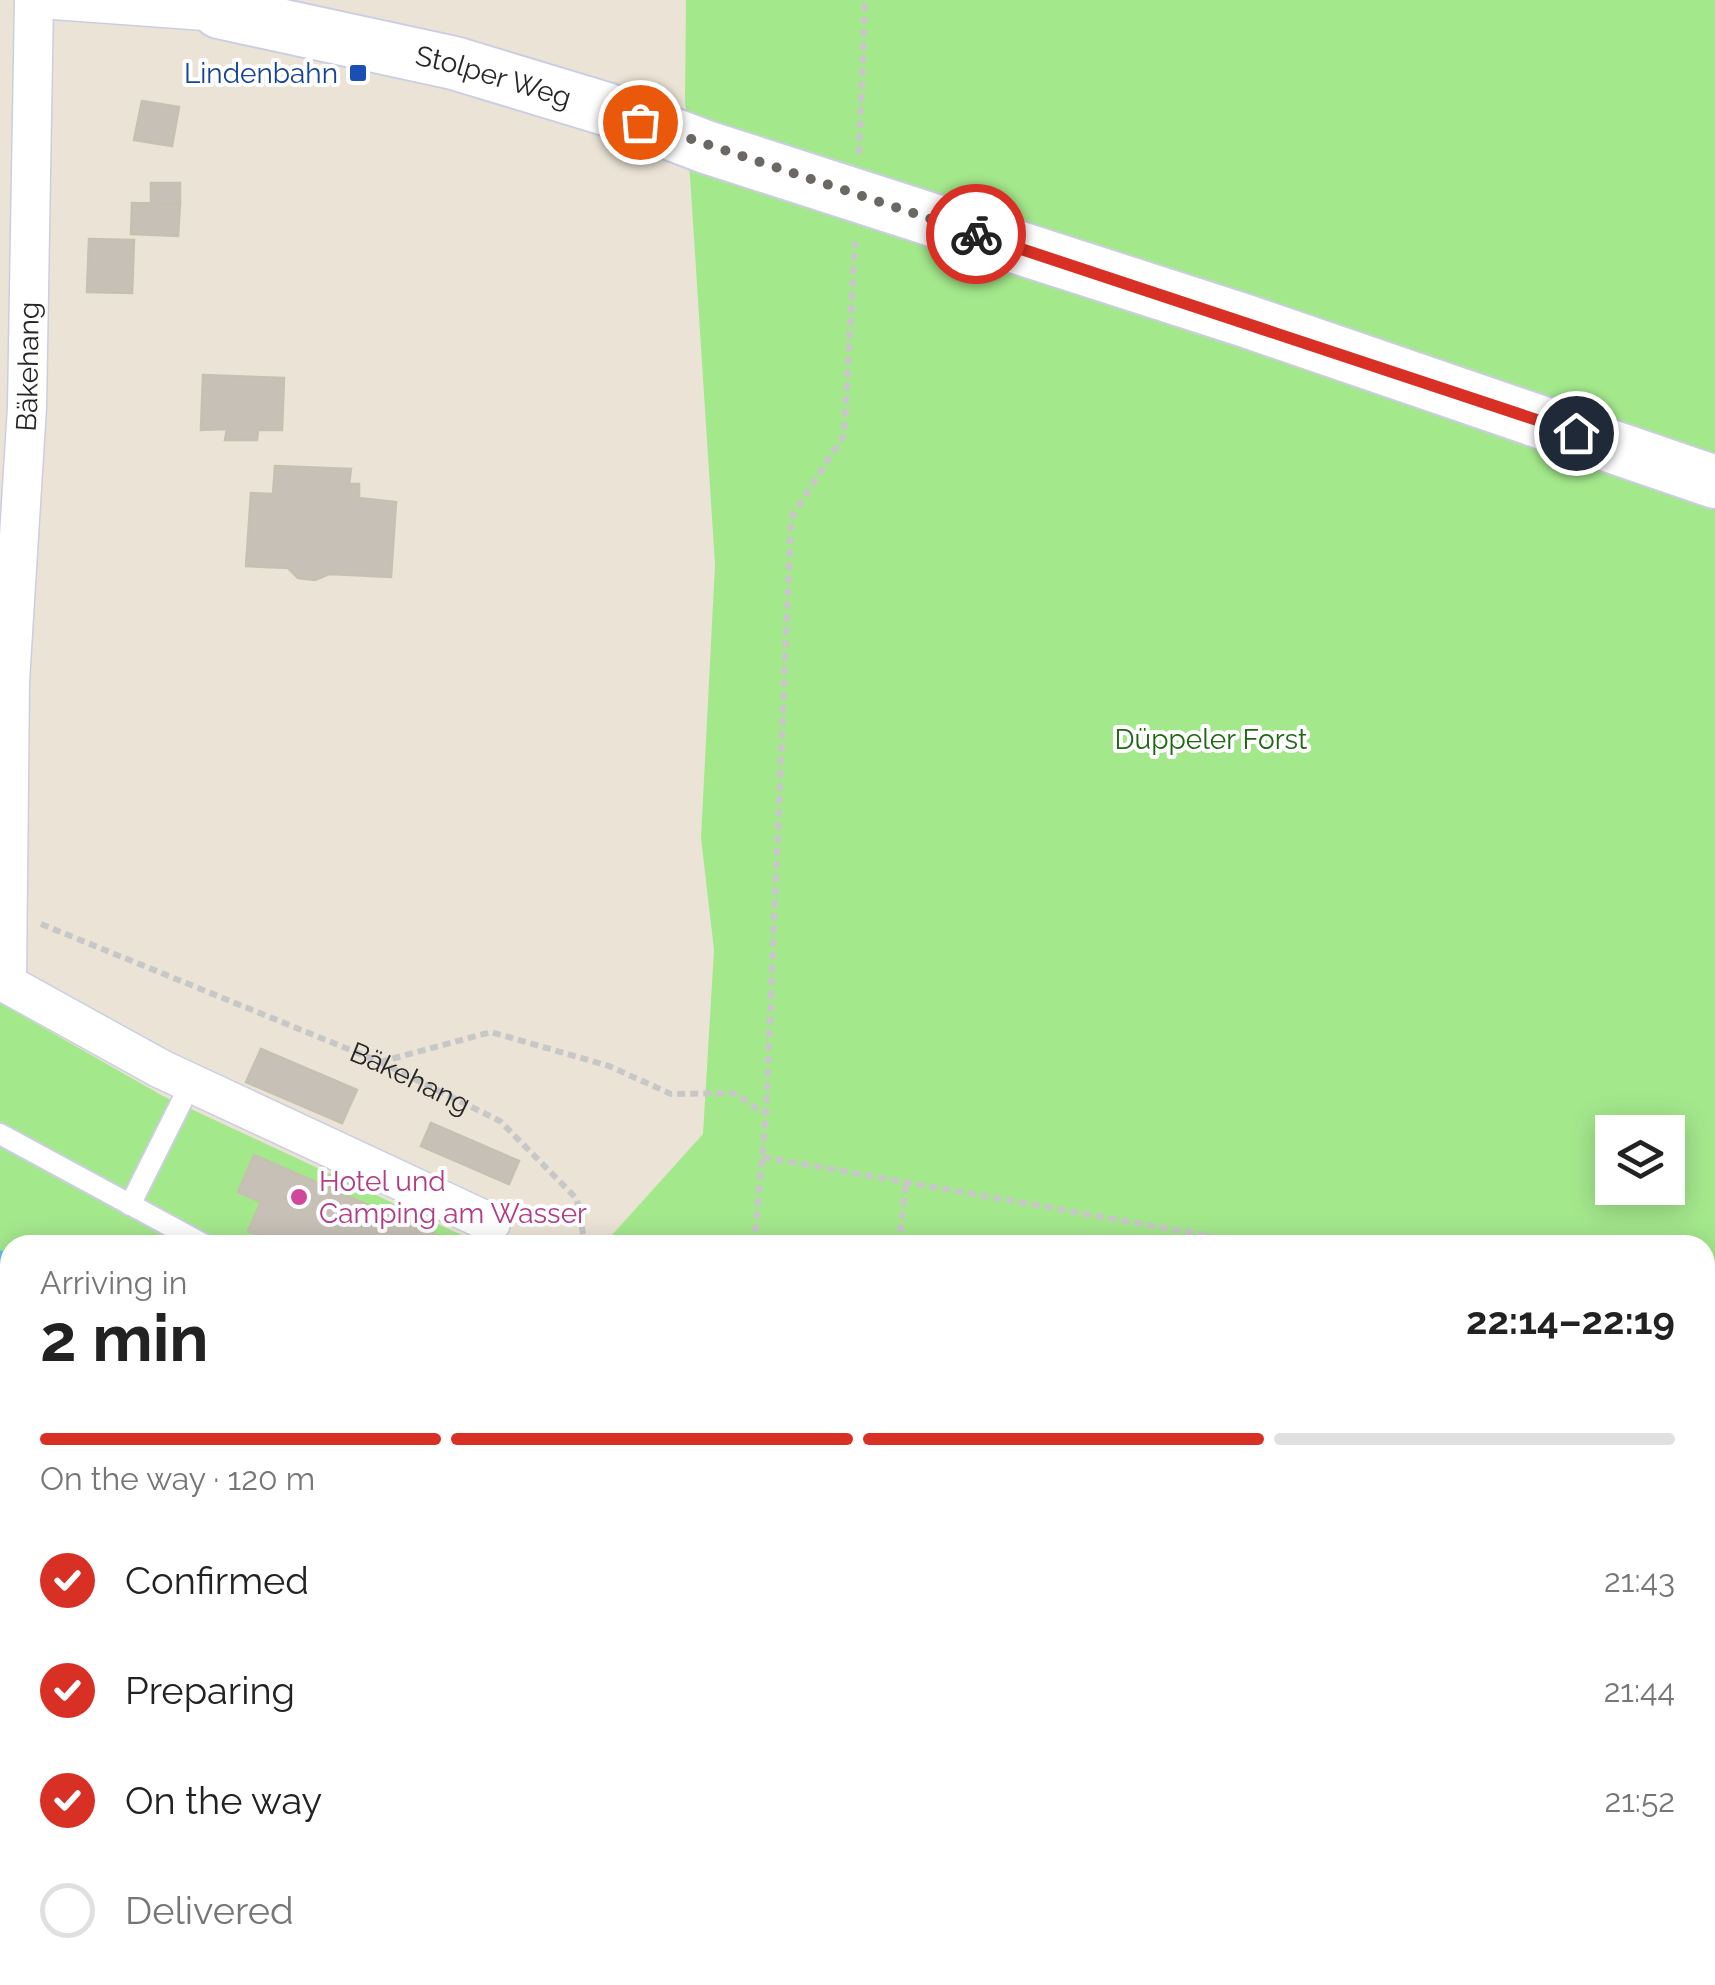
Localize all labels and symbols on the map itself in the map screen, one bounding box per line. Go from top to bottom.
street label: Stolper Weg [413,39,575,115]
place label: Lindenbahn [184,57,338,90]
marker: Lindenbahn [347,62,369,84]
pin [598,80,683,165]
courier [926,184,1026,284]
street label: Bäkehang [10,301,46,432]
pin [1534,391,1619,476]
park label: Düppeler Forst [1115,723,1308,756]
street label: Bäkehang [345,1036,476,1121]
place label: Hotel und Camping am Wasser [319,1165,587,1230]
marker: Hotel und Camping am Wasser [288,1186,310,1208]

